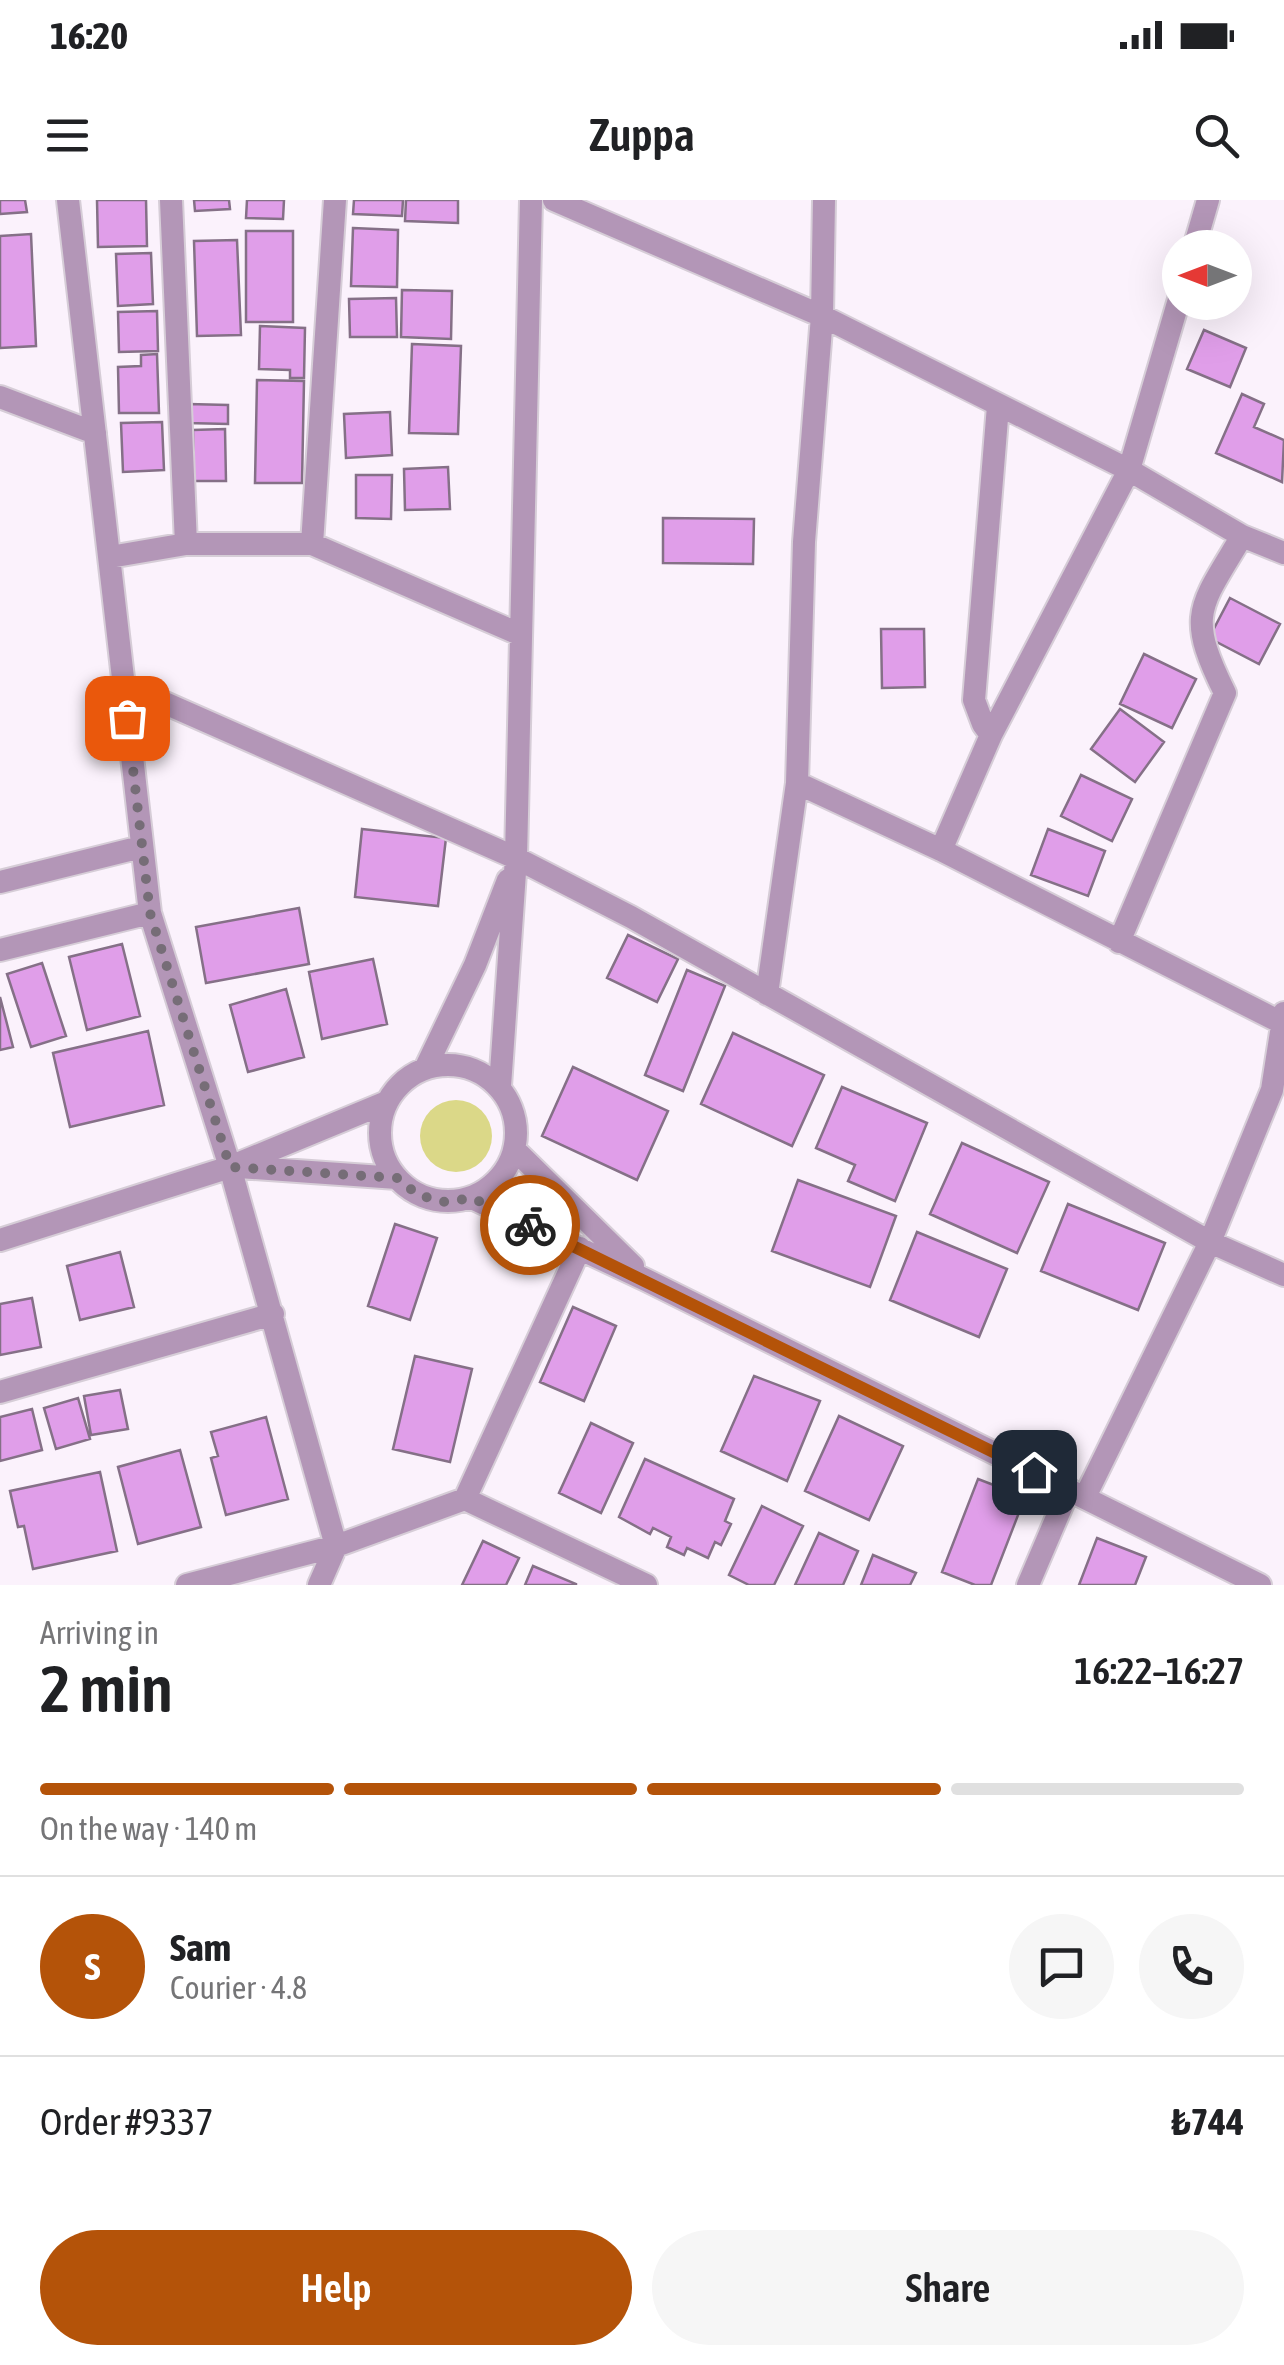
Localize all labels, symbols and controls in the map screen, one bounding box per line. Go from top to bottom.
text: 16:20 [50,14,128,57]
icon: menu [40,108,95,163]
icon: search [1189,108,1244,163]
text: Zuppa [589,109,695,161]
north arrow [1162,230,1252,320]
map controls [1162,230,1252,320]
pin [85,676,170,761]
icon: bag [100,691,155,746]
courier [480,1175,580,1275]
icon: bike [503,1198,558,1253]
pin [992,1430,1077,1515]
icon: home [1007,1445,1062,1500]
text: Arriving in [40,1614,159,1651]
text: 16:22–16:27 [1074,1649,1244,1692]
text: 2 min [40,1651,173,1726]
text: On the way · 140 m [40,1810,257,1847]
button: chat [1009,1914,1114,2019]
button: phone [1139,1914,1244,2019]
text: Sam [170,1926,231,1969]
text: S [85,1945,100,1988]
text: Courier · 4.8 [170,1969,307,2006]
text: Order #9337 [40,2100,213,2143]
text: ₺744 [1171,2100,1244,2143]
button: Help [40,2230,632,2345]
button: Share [652,2230,1244,2345]

